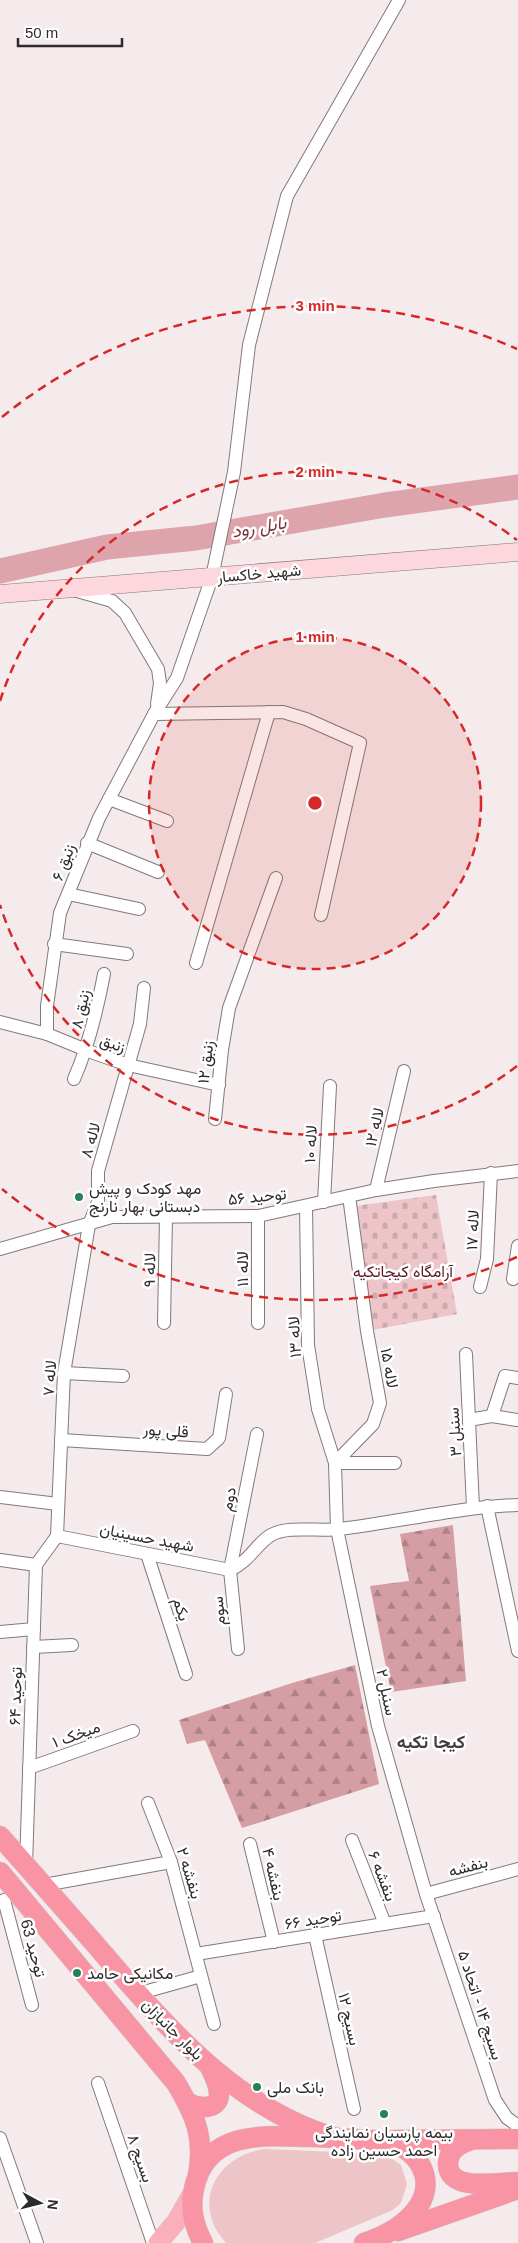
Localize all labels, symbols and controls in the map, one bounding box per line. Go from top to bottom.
scale bar [18,15,121,47]
text: 50 m [25,24,58,41]
text: 3 min [295,297,335,314]
text: 2 min [295,463,335,480]
water label: بابل رود [230,512,289,543]
street label: شهید خاکسار [215,561,302,588]
text: 1 min [295,628,335,645]
centre of rings [306,794,324,812]
street label: زنبق ۶ [49,841,80,884]
street label: زنبق ۸ [68,988,95,1031]
street label: زنبق [97,1031,128,1058]
street label: زنبق ۱۲ [194,1040,219,1085]
street label: لاله ۱۲ [362,1106,387,1148]
street label: لاله ۸ [77,1121,104,1160]
street label: لاله ۱۰ [301,1125,320,1163]
place label: مهد کودک و پیش دبستانی بهار نارنج [89,1180,201,1218]
street label: توحید ۵۶ [227,1185,287,1210]
marker: مهد کودک و پیش دبستانی بهار نارنج [73,1191,85,1203]
street label: لاله ۱۷ [463,1209,482,1251]
street label: لاله ۱۱ [234,1251,251,1287]
street label: لاله ۹ [141,1253,158,1287]
park label: آرامگاه کیجاتکیه [353,1263,454,1282]
street label: لاله ۱۳ [285,1316,304,1358]
street label: لاله ۱۵ [378,1347,401,1390]
street label: لاله ۷ [39,1359,60,1397]
street label: سنبل ۳ [445,1407,466,1457]
street label: قلی پور [141,1420,189,1444]
street label: دوم [218,1486,241,1513]
street label: شهید حسینیان [98,1520,195,1557]
street label: یکم [168,1595,193,1623]
street label: سوم [209,1595,230,1626]
street label: توحید ۶۴ [6,1666,27,1726]
street label: سنبل ۲ [371,1667,400,1717]
street label: میخک ۱ [50,1718,103,1752]
district label: کیجا تکیه [397,1732,465,1753]
street label: بنفشه ۲ [173,1845,205,1901]
street label: بنفشه ۴ [258,1846,288,1902]
street label: بنفشه ۶ [364,1849,400,1904]
street label: بنفشه [447,1853,490,1881]
street label: توحید ۶۶ [284,1907,343,1934]
street label: توحید 63 [16,1917,49,1980]
street label: بسیج ۱۴ - اتحاد ۵ [452,1949,506,2063]
place label: مکانیکی حامد [87,1965,173,1984]
marker: مکانیکی حامد [71,1967,83,1979]
street label: بسیج ۱۲ [332,1991,364,2048]
street label: بلوار جانبازان [137,1996,206,2065]
place label: بانک ملی [267,2079,324,2098]
marker: بانک ملی [251,2081,263,2093]
marker: بیمه پارسیان نمایندگی احمد حسین زاده [378,2108,390,2120]
place label: بیمه پارسیان نمایندگی احمد حسین زاده [315,2124,453,2161]
street label: بسیج ۸ [122,2132,157,2185]
north arrow [15,2178,65,2228]
text: N [44,2199,61,2211]

